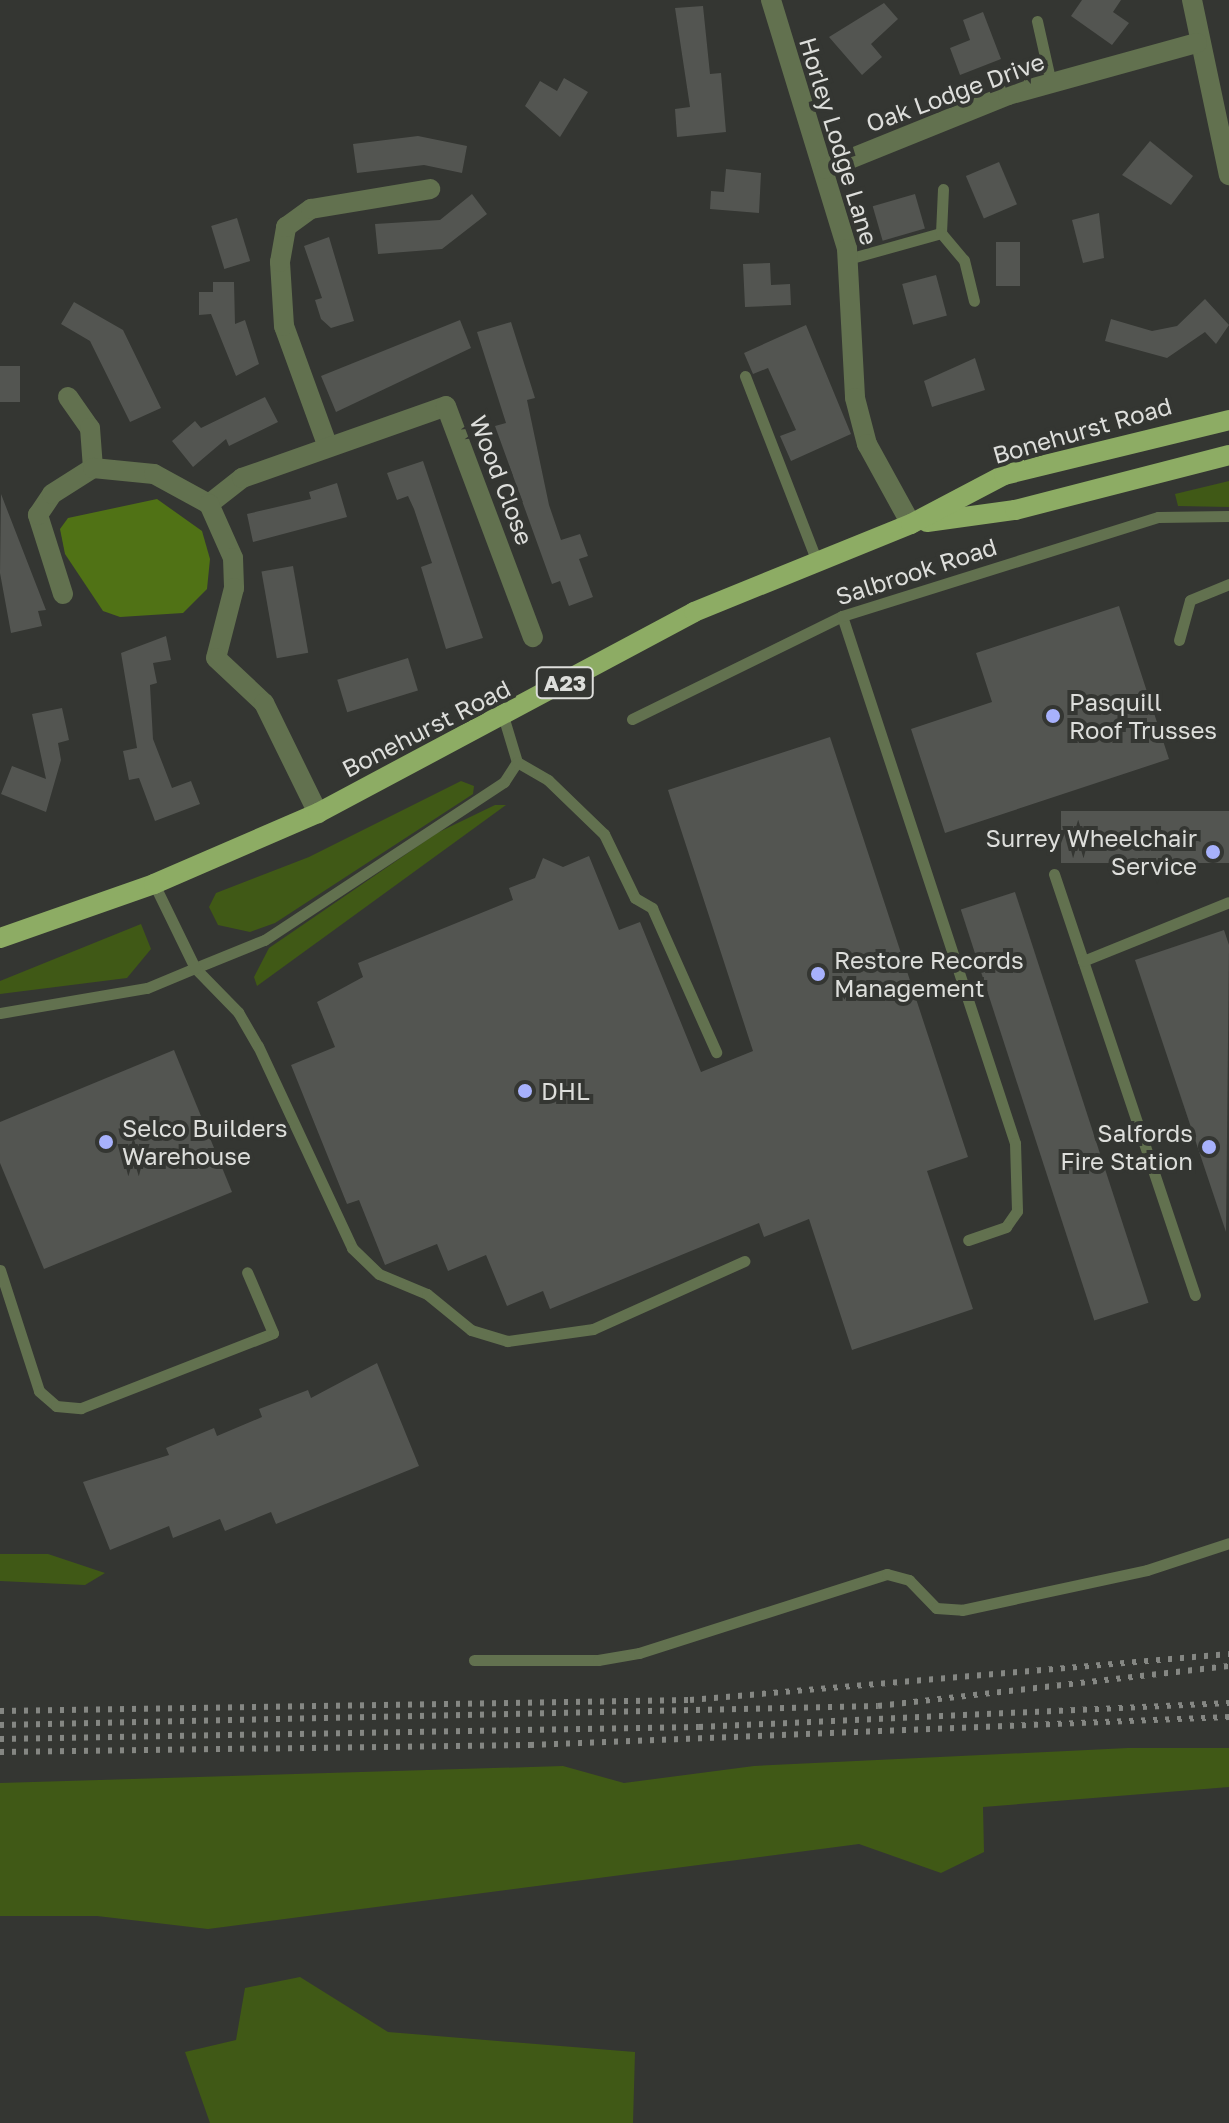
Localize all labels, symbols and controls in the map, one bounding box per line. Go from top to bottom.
street label: Horley Lodge Lane [794,34,884,248]
street label: Oak Lodge Drive [862,46,1048,138]
street label: Bonehurst Road [989,391,1175,469]
street label: Wood Close [464,411,540,549]
street label: Salbrook Road [832,531,1000,611]
road number: A23 [535,665,595,701]
street label: Bonehurst Road [337,673,515,783]
place label: Pasquill Roof Trusses [1069,688,1217,744]
marker: Pasquill Roof Trusses [1044,707,1062,725]
place label: Surrey Wheelchair Service [985,824,1197,880]
marker: Surrey Wheelchair Service [1204,843,1222,861]
place label: Restore Records Management [834,946,1024,1002]
marker: Restore Records Management [809,965,827,983]
place label: DHL [541,1077,590,1105]
marker: DHL [516,1082,534,1100]
place label: Selco Builders Warehouse [122,1114,287,1170]
place label: Salfords Fire Station [1060,1119,1193,1175]
marker: Selco Builders Warehouse [97,1133,115,1151]
marker: Salfords Fire Station [1200,1138,1218,1156]

